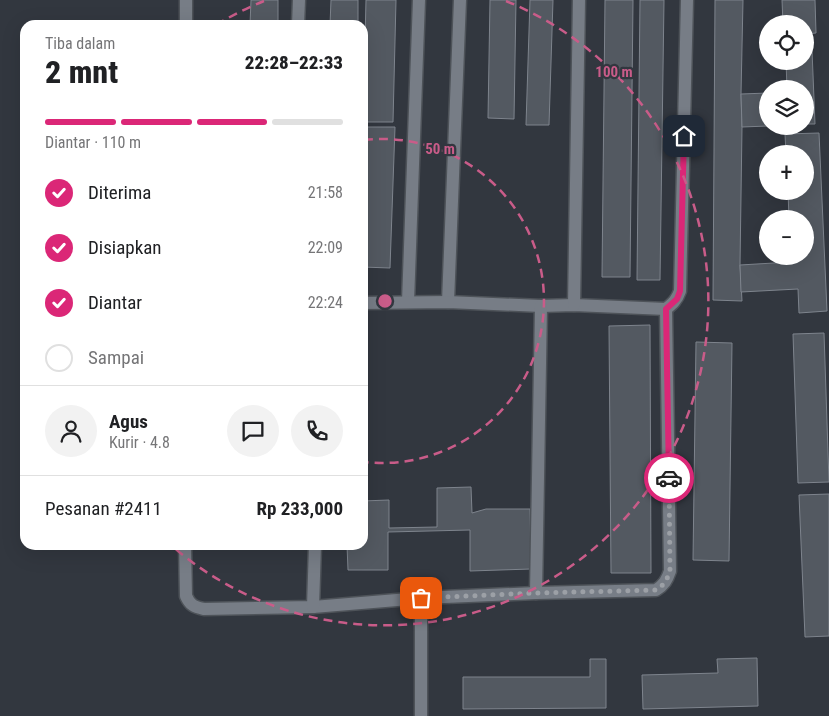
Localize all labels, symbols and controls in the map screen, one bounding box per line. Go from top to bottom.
map controls [759,15,814,265]
button: locate [759,15,814,70]
text: Tiba dalam [45,34,115,53]
text: 22:28–22:33 [245,51,343,74]
text: 2 mnt [45,53,118,91]
text: 100 m [595,63,633,81]
button: layers [759,80,814,135]
pin [663,115,705,157]
icon: home [670,122,698,150]
text: Diantar · 110 m [45,133,141,152]
text: 50 m [425,140,455,158]
button: + [759,145,814,200]
icon: check [45,179,73,207]
text: Diterima [88,181,151,204]
text: 21:58 [308,183,343,202]
button: − [759,210,814,265]
icon: check [45,234,73,262]
text: Disiapkan [88,236,162,259]
text: 22:09 [308,238,343,257]
icon: check [45,289,73,317]
text: Diantar [88,291,142,314]
centre of rings [376,292,394,310]
text: 22:24 [308,293,343,312]
text: Sampai [88,346,144,369]
button: person [45,405,97,457]
button: chat [227,405,279,457]
button: phone [291,405,343,457]
text: Agus [109,410,148,433]
text: Kurir · 4.8 [109,433,170,452]
courier [644,453,694,503]
icon: car [655,464,683,492]
text: Pesanan #2411 [45,497,162,520]
text: Rp 233,000 [256,497,343,520]
pin [400,577,442,619]
icon: bag [407,584,435,612]

